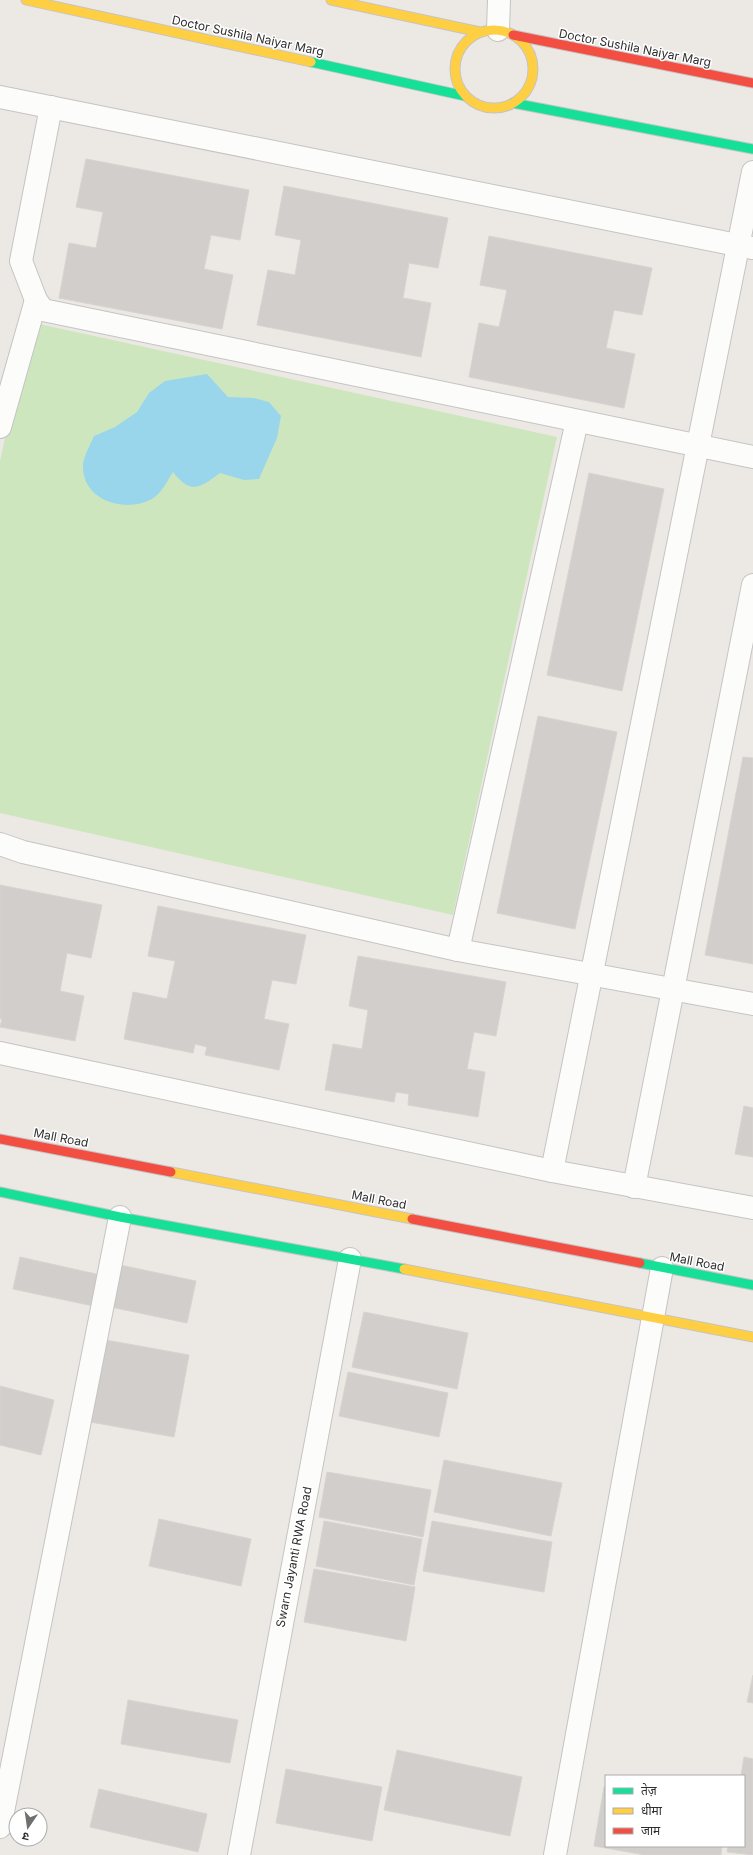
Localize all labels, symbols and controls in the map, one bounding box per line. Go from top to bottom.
street label: Doctor Sushila Naiyar Marg [171,12,325,59]
street label: Doctor Sushila Naiyar Marg [558,25,713,70]
street label: Mall Road [32,1125,90,1150]
street label: Mall Road [350,1187,408,1212]
street label: Mall Road [668,1249,726,1274]
street label: Swarn Jayanti RWA Road [273,1485,315,1629]
legend [605,1775,745,1847]
text: तेज़ [641,1783,658,1798]
text: धीमा [641,1803,663,1818]
north arrow [8,1807,48,1847]
text: जाम [641,1823,661,1838]
text: उ [20,1829,30,1844]

